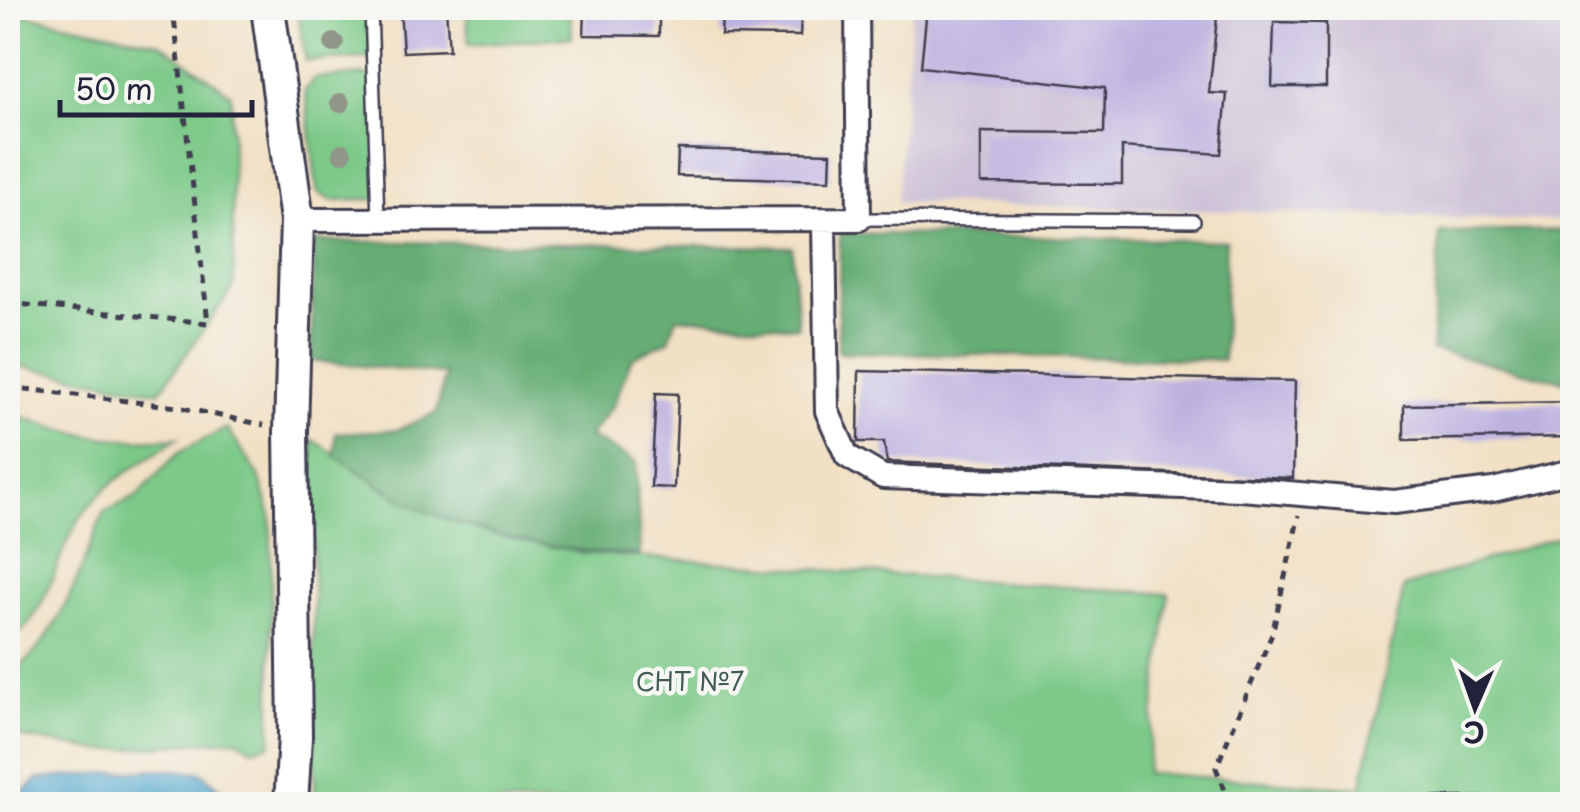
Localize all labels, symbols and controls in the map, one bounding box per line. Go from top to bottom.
scale bar [60,55,252,117]
text: 50 m [75,65,153,110]
north arrow [1425,657,1525,757]
park label: СНТ №7 [636,662,744,700]
text: С [1463,712,1485,755]

